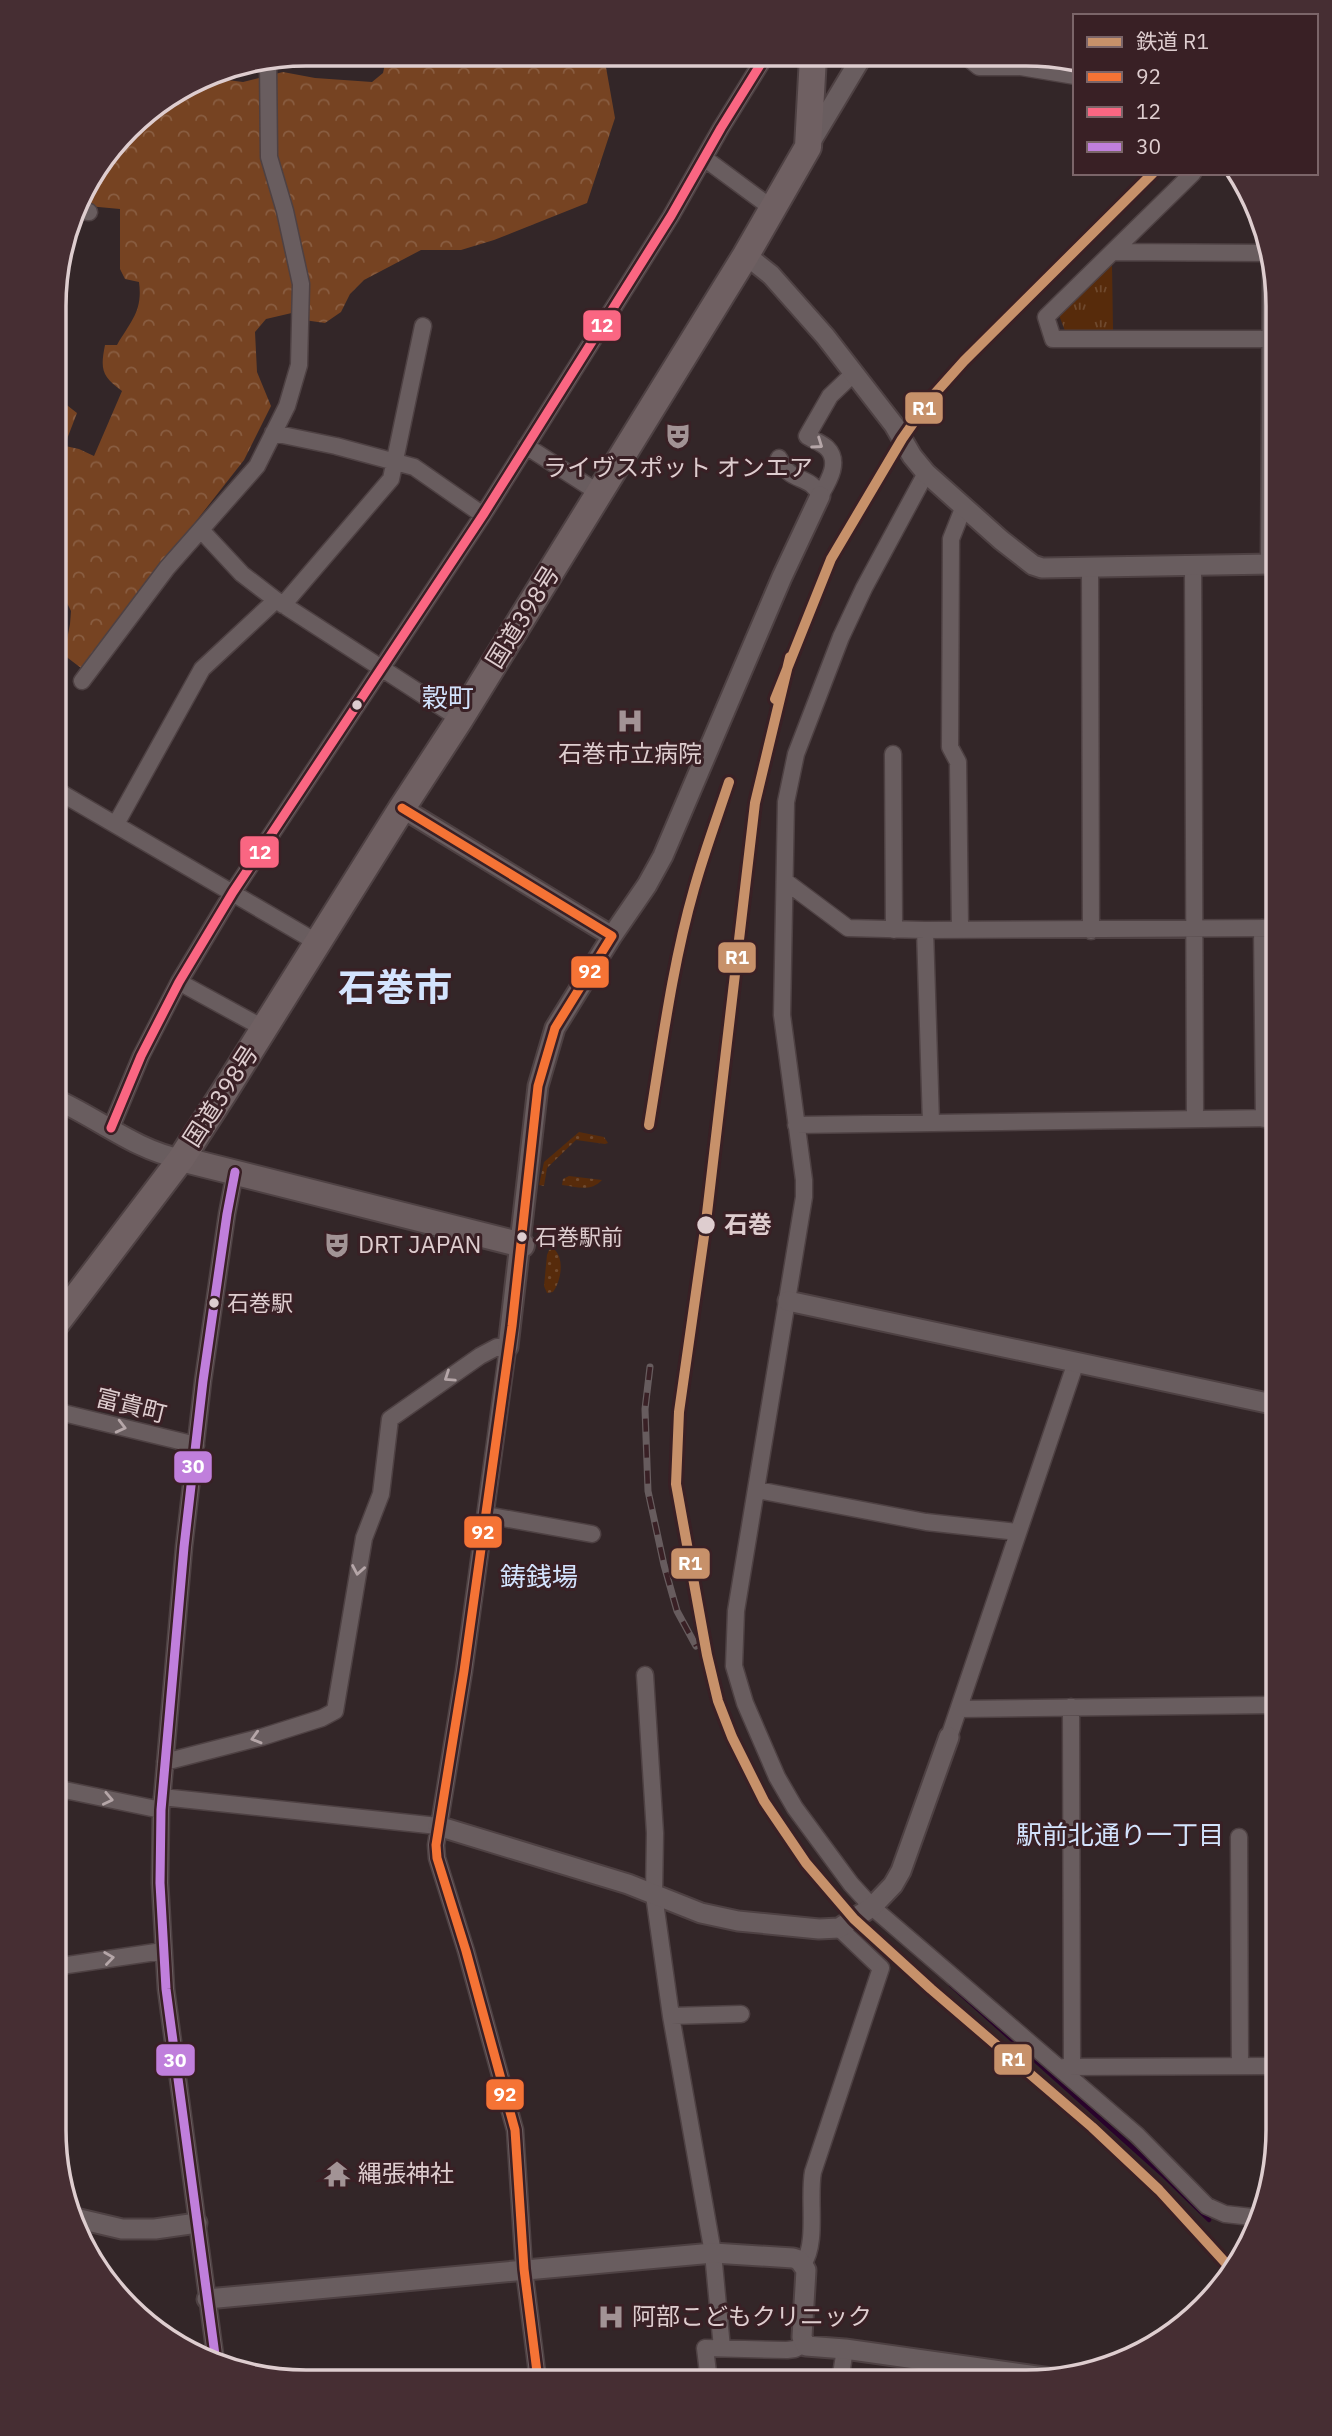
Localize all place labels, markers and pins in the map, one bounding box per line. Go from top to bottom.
theatre icon: ライヴスポット オンエア [663,421,693,451]
place label: ライヴスポット オンエア [543,451,813,483]
unlabelled marker [350,698,364,712]
hospital icon: 石巻市立病院 [615,706,645,736]
place label: 石巻市立病院 [558,737,702,769]
place label: 石巻 [724,1208,772,1240]
marker: 石巻 [695,1214,717,1236]
place label: 石巻駅前 [535,1222,623,1251]
place label: DRT JAPAN [358,1228,482,1260]
theatre icon: DRT JAPAN [322,1230,352,1260]
marker: 石巻駅前 [515,1230,529,1244]
place label: 石巻駅 [227,1288,293,1317]
marker: 石巻駅 [207,1296,221,1310]
place label: 縄張神社 [358,2157,454,2189]
temple icon: 縄張神社 [322,2159,352,2189]
place label: 阿部こどもクリニック [632,2300,872,2332]
hospital icon: 阿部こどもクリニック [596,2302,626,2332]

